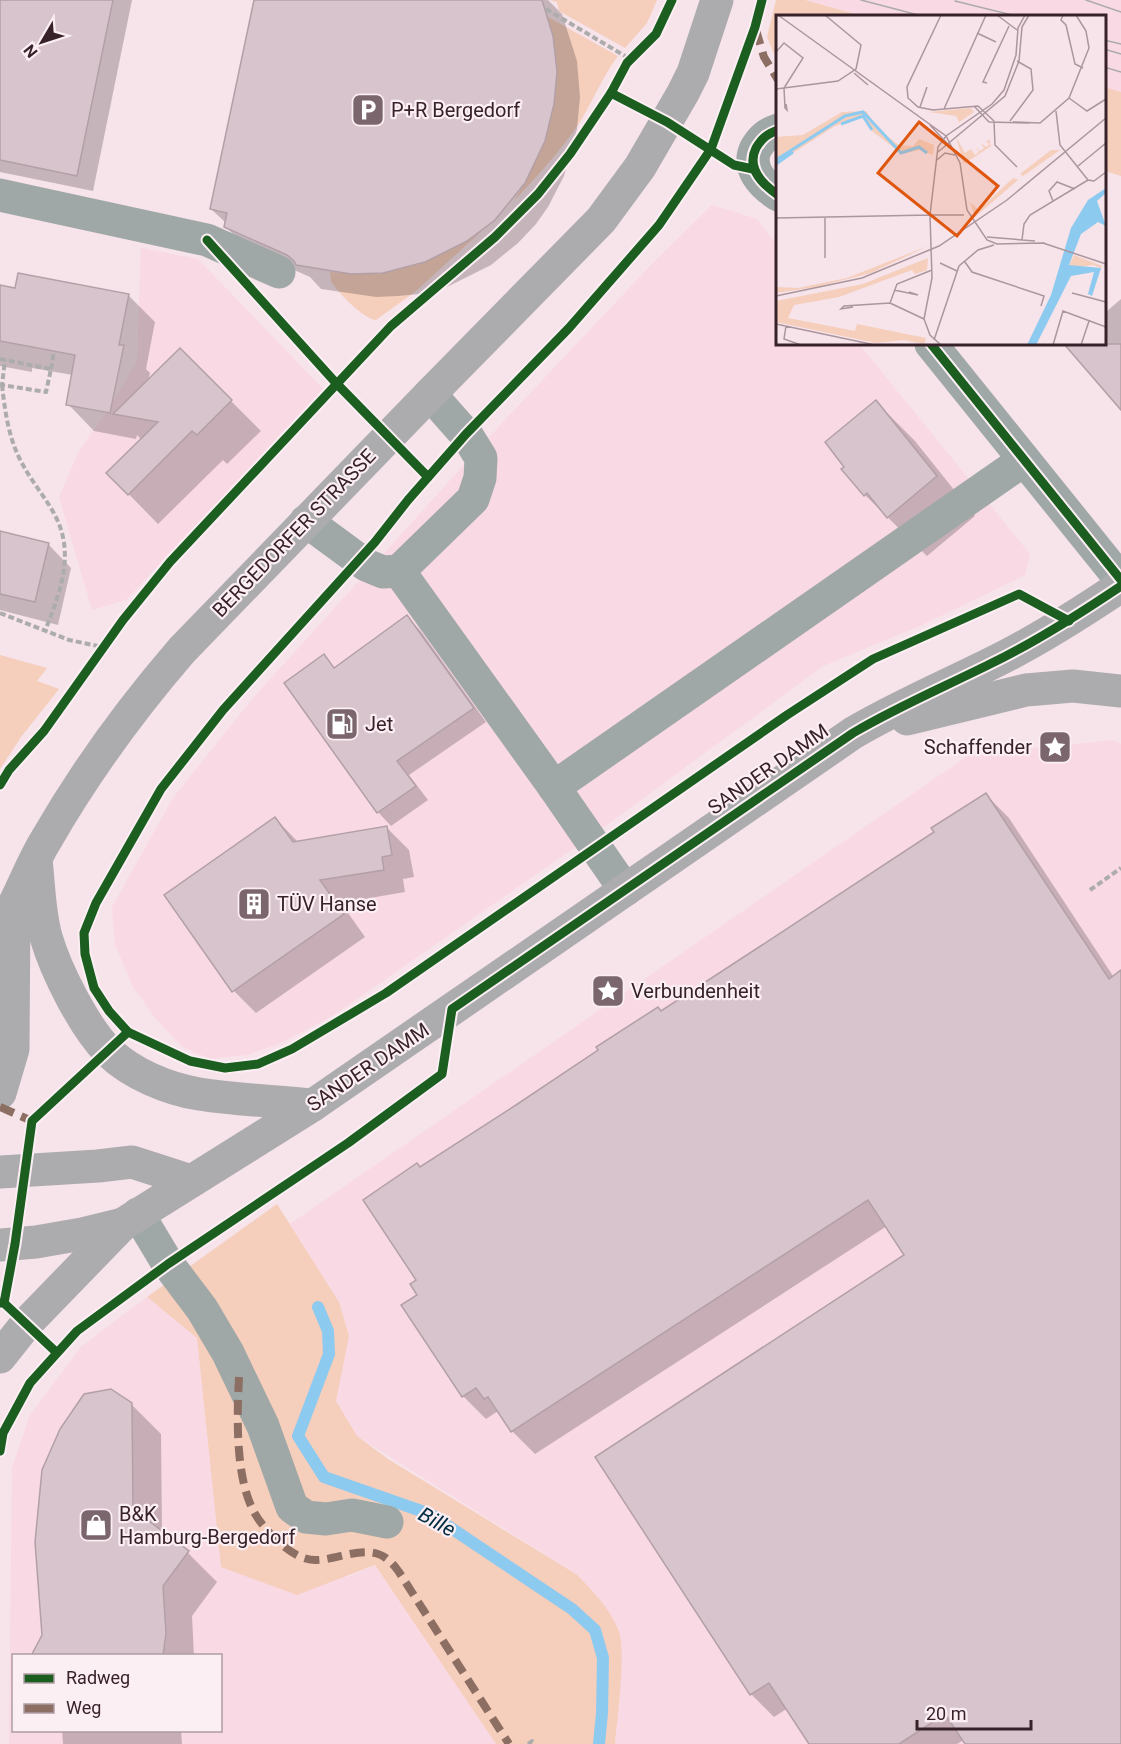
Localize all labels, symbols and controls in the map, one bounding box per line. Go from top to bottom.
north arrow [12,12,72,72]
inset map [776,15,1106,345]
text: N [20,41,42,61]
parking icon: P+R Bergedorf [350,92,386,128]
place label: P+R Bergedorf [391,98,520,122]
street label: BERGEDORFER STRASSE [207,444,381,622]
fuel station icon: Jet [324,706,360,742]
place label: Jet [365,712,393,736]
street label: SANDER DAMM [703,718,833,820]
place icon: Schaffender [1037,729,1073,765]
place label: Schaffender [924,735,1032,759]
building icon: TÜV Hanse [236,886,272,922]
place label: TÜV Hanse [277,892,377,916]
place icon: Verbundenheit [590,973,626,1009]
place label: Verbundenheit [631,979,760,1003]
street label: SANDER DAMM [302,1017,434,1117]
place label: B&K Hamburg-Bergedorf [119,1502,295,1549]
water label: Bille [414,1502,460,1542]
shop icon: B&K Hamburg-Bergedorf [78,1507,114,1543]
legend [12,1654,222,1732]
text: Radweg [66,1667,130,1688]
scale bar [917,1693,1031,1731]
text: Weg [66,1697,101,1718]
text: 20 m [926,1703,966,1724]

